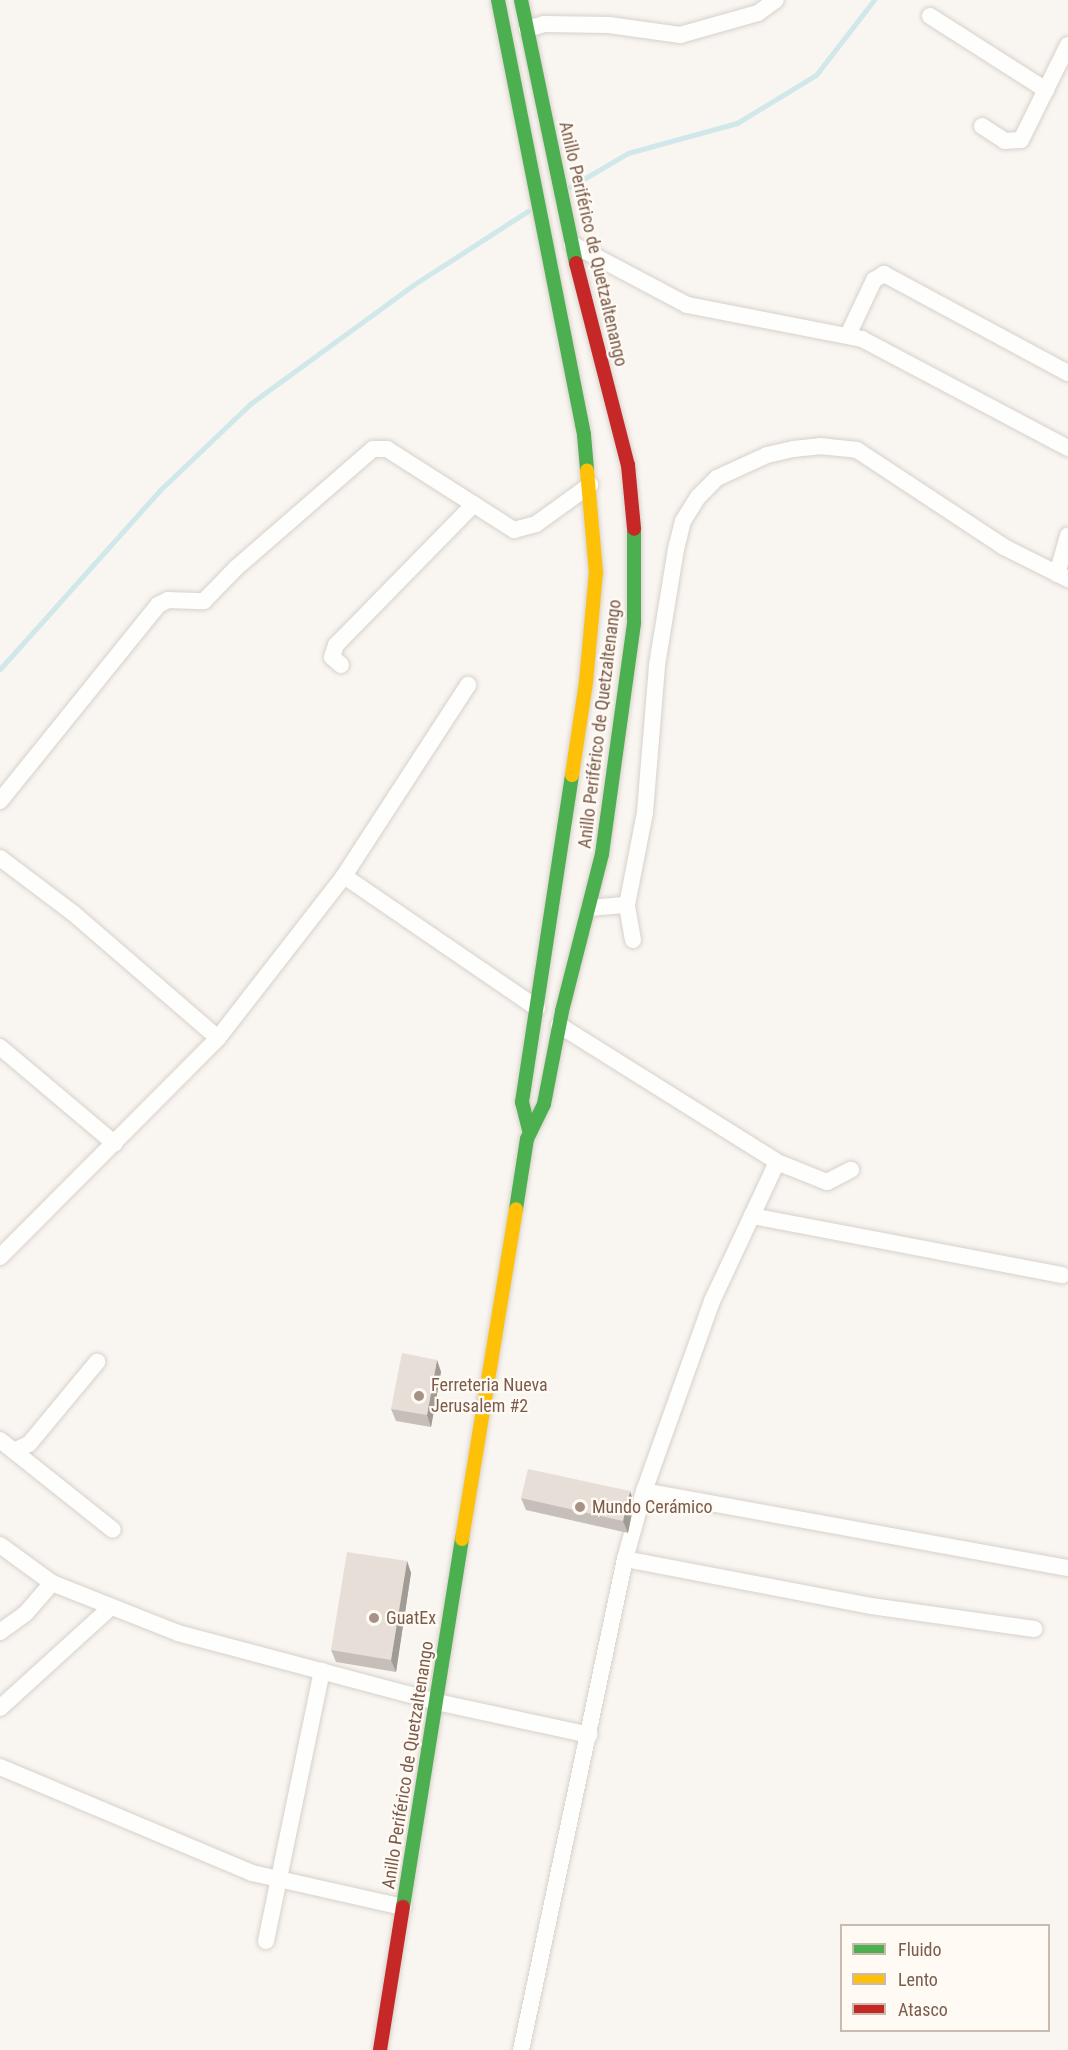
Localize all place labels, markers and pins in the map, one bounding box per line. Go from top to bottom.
place label: Ferreteria Nueva Jerusalem #2 [431,1375,548,1418]
marker: Ferreteria Nueva Jerusalem #2 [412,1389,426,1403]
place label: Mundo Cerámico [592,1496,713,1518]
marker: Mundo Cerámico [573,1500,587,1514]
place label: GuatEx [386,1607,436,1629]
marker: GuatEx [367,1611,381,1625]

